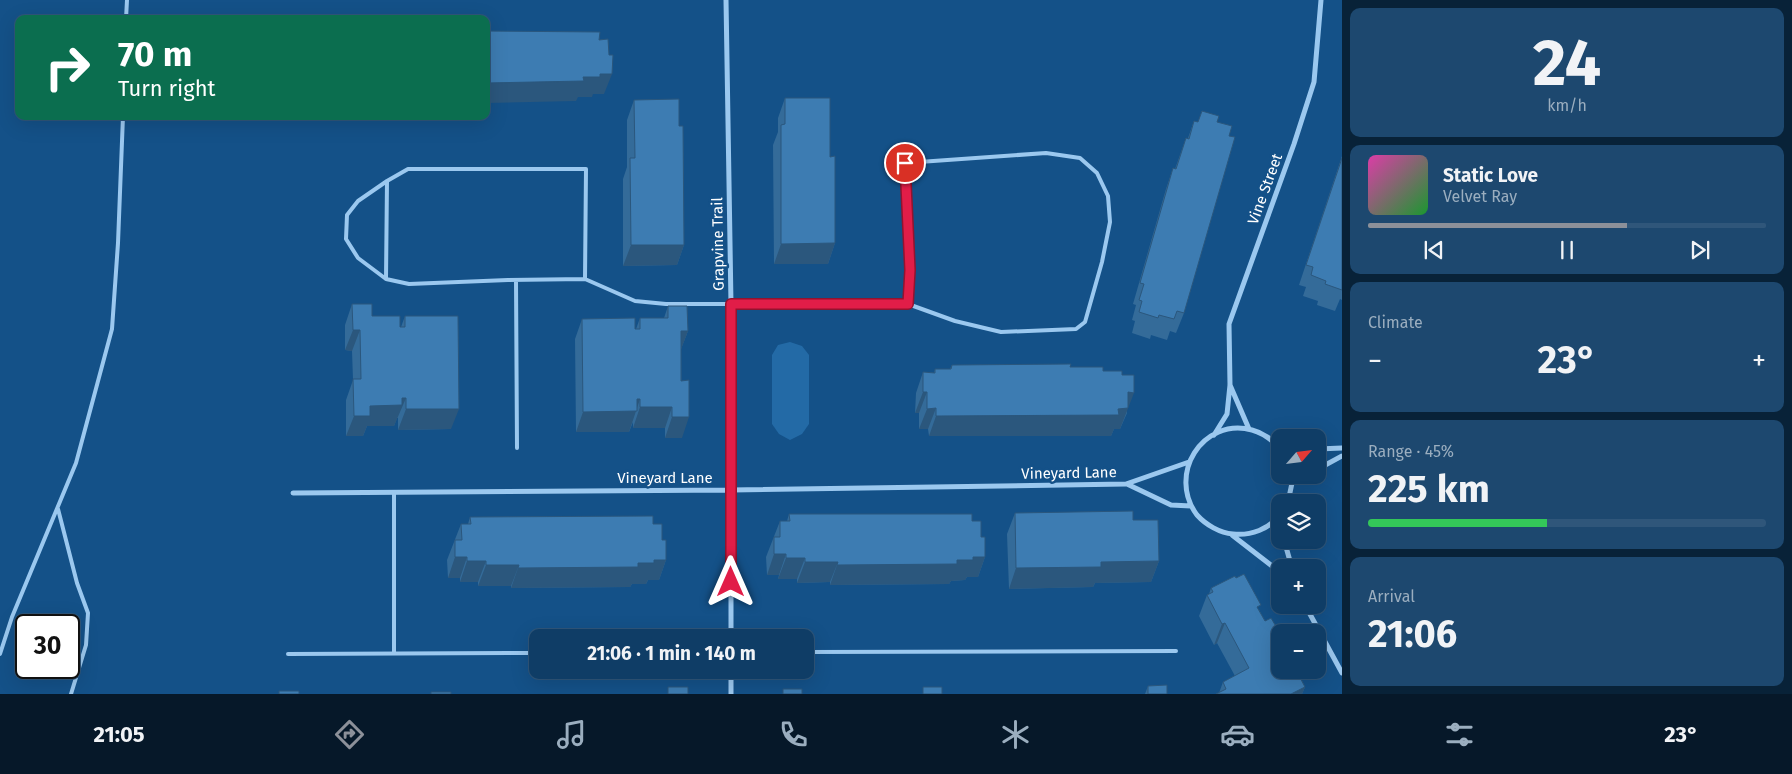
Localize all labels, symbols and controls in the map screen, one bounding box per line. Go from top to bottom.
text: 24 [1533,24,1601,102]
text: 70 m [118,33,192,75]
icon: right [35,35,100,100]
text: Turn right [118,75,215,102]
text: km/h [1547,96,1587,115]
pin [884,142,926,184]
icon: arrive [891,149,919,177]
street label: Vine Street [1244,151,1286,227]
text: Static Love [1443,164,1538,187]
text: Velvet Ray [1443,187,1517,206]
street label: Grapvine Trail [708,196,728,291]
icon: previous [1420,236,1448,264]
icon: pause [1553,236,1581,264]
icon: next [1686,236,1714,264]
text: Climate [1368,313,1423,332]
text: 23° [1538,337,1597,383]
text: − [1368,344,1382,377]
text: + [1752,344,1766,377]
north arrow [1271,429,1326,484]
map controls [1271,429,1326,679]
text: Range · 45% [1368,442,1454,461]
street label: Vineyard Lane [1021,463,1117,483]
text: 225 km [1368,466,1490,512]
street label: Vineyard Lane [617,469,713,487]
button: layers [1271,494,1326,549]
position arrow [704,555,756,607]
button: + [1271,559,1326,614]
text: Arrival [1368,587,1415,606]
text: 21:06 [1368,611,1457,657]
speed limit sign: 30 [15,614,80,679]
button: − [1271,624,1326,679]
text: 21:06 · 1 min · 140 m [587,642,756,665]
icon: directions [332,717,367,752]
icon: music [554,717,589,752]
icon: phone [776,717,811,752]
icon: climate [998,717,1033,752]
icon: car [1220,717,1255,752]
icon: filters [1442,717,1477,752]
text: 21:05 [94,721,145,748]
text: 23° [1664,721,1698,748]

